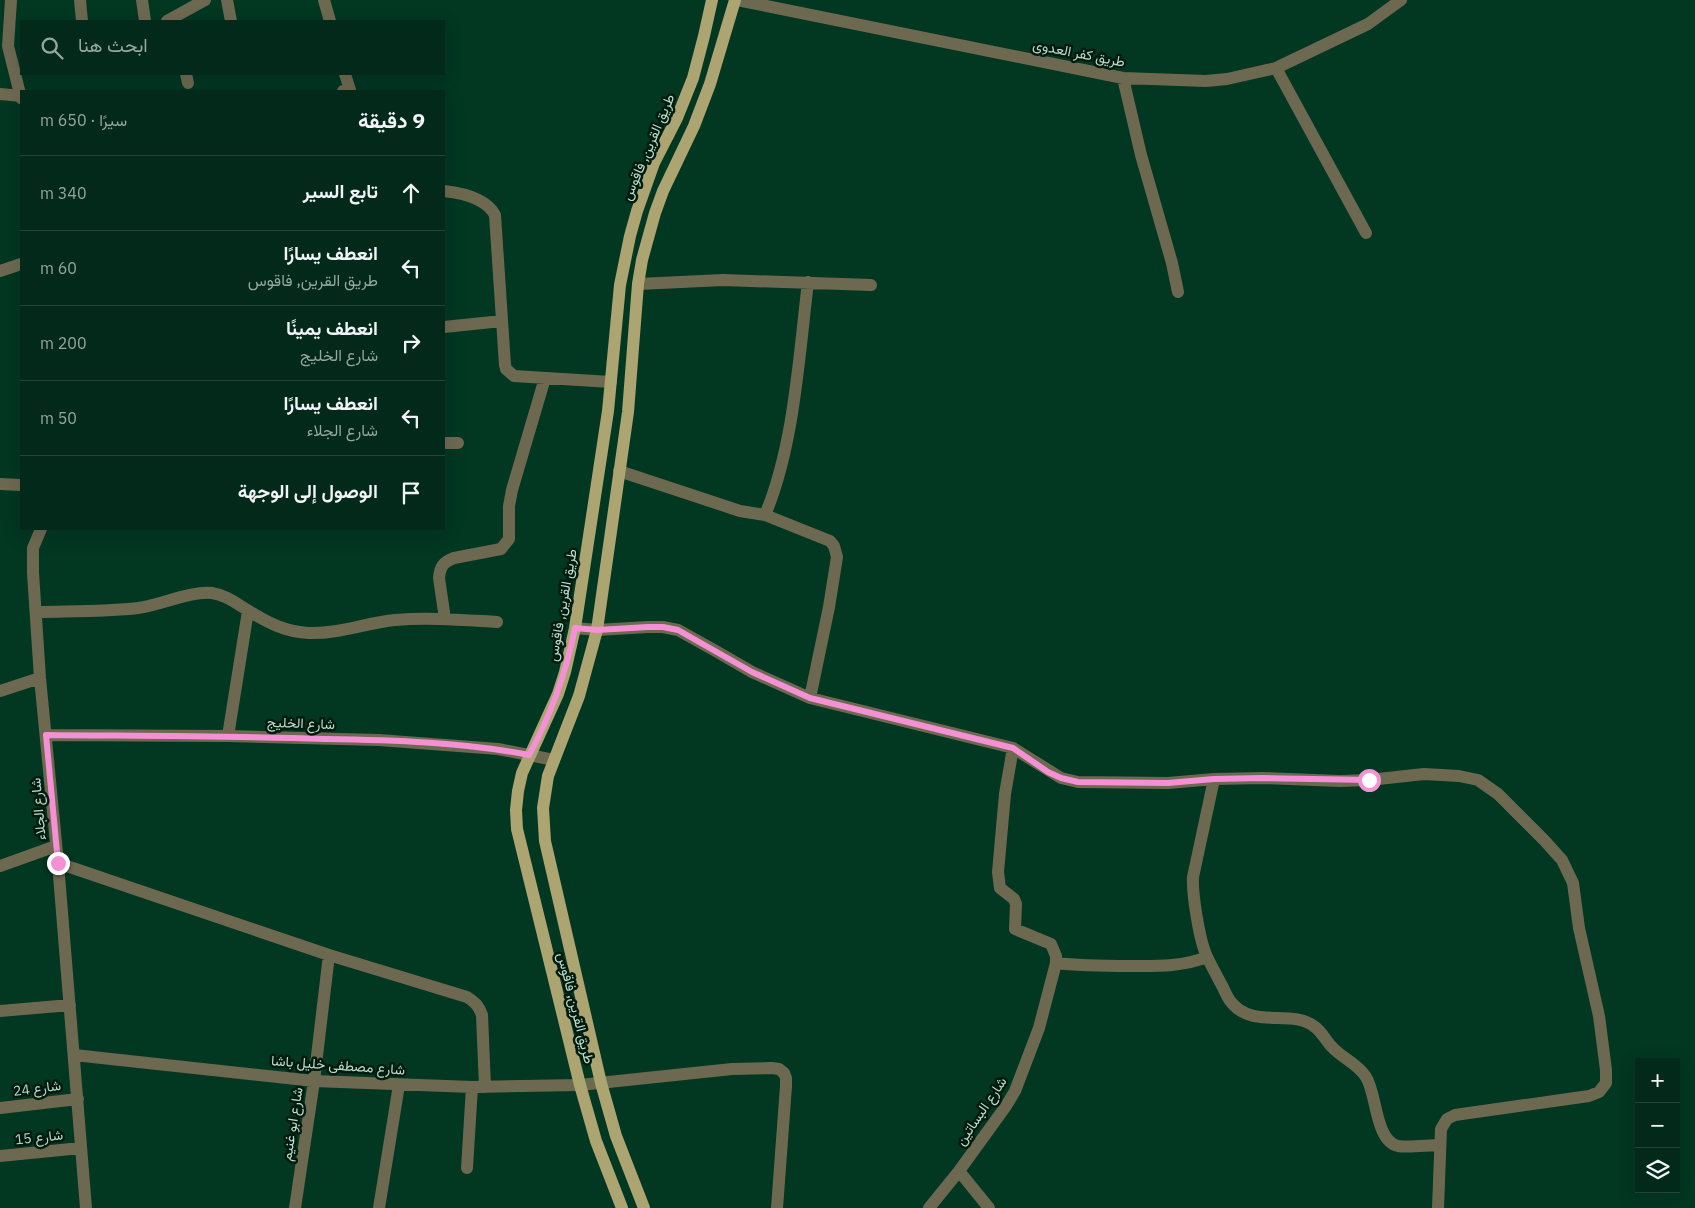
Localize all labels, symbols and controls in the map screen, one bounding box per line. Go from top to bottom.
search box [20,20,445,75]
text: ابحث هنا [78,33,148,57]
icon: search [38,34,66,62]
street label: طريق كفر العدوى [1031,35,1127,71]
street label: طريق القرين, فاقوس [617,91,679,203]
text: 9 دقيقة [358,106,425,134]
text: سيرًا · 650 m [40,110,127,130]
text: تابع السير [303,179,378,203]
icon: ahead [397,179,425,207]
text: 340 m [40,183,87,203]
text: انعطف يسارًا [284,241,378,265]
icon: left [397,254,425,282]
text: 60 m [40,258,77,278]
text: طريق القرين, فاقوس [248,270,378,290]
text: انعطف يمينًا [286,316,378,340]
icon: right [397,329,425,357]
text: 200 m [40,333,87,353]
text: شارع الخليج [300,345,378,365]
text: انعطف يسارًا [284,391,378,415]
icon: left [397,404,425,432]
text: 50 m [40,408,77,428]
text: شارع الجلاء [307,420,378,440]
text: الوصول إلى الوجهة [238,479,378,503]
icon: arrive [397,479,425,507]
street label: طريق القرين, فاقوس [543,547,581,663]
street label: شارع الخليج [267,713,335,735]
route start [1358,769,1381,792]
street label: شارع الجلاء [26,777,52,841]
route end [47,852,70,875]
street label: طريق القرين, فاقوس [553,951,599,1065]
street label: شارع مصطفى خليل باشا [270,1051,406,1081]
map controls [1635,1058,1680,1193]
button: + [1635,1058,1680,1103]
street label: شارع البساتين [951,1073,1012,1150]
street label: شارع 24 [12,1076,62,1102]
street label: شارع ابو غنيم [277,1086,309,1162]
button: − [1635,1103,1680,1148]
street label: شارع 15 [14,1126,64,1150]
button: layers [1635,1148,1680,1193]

